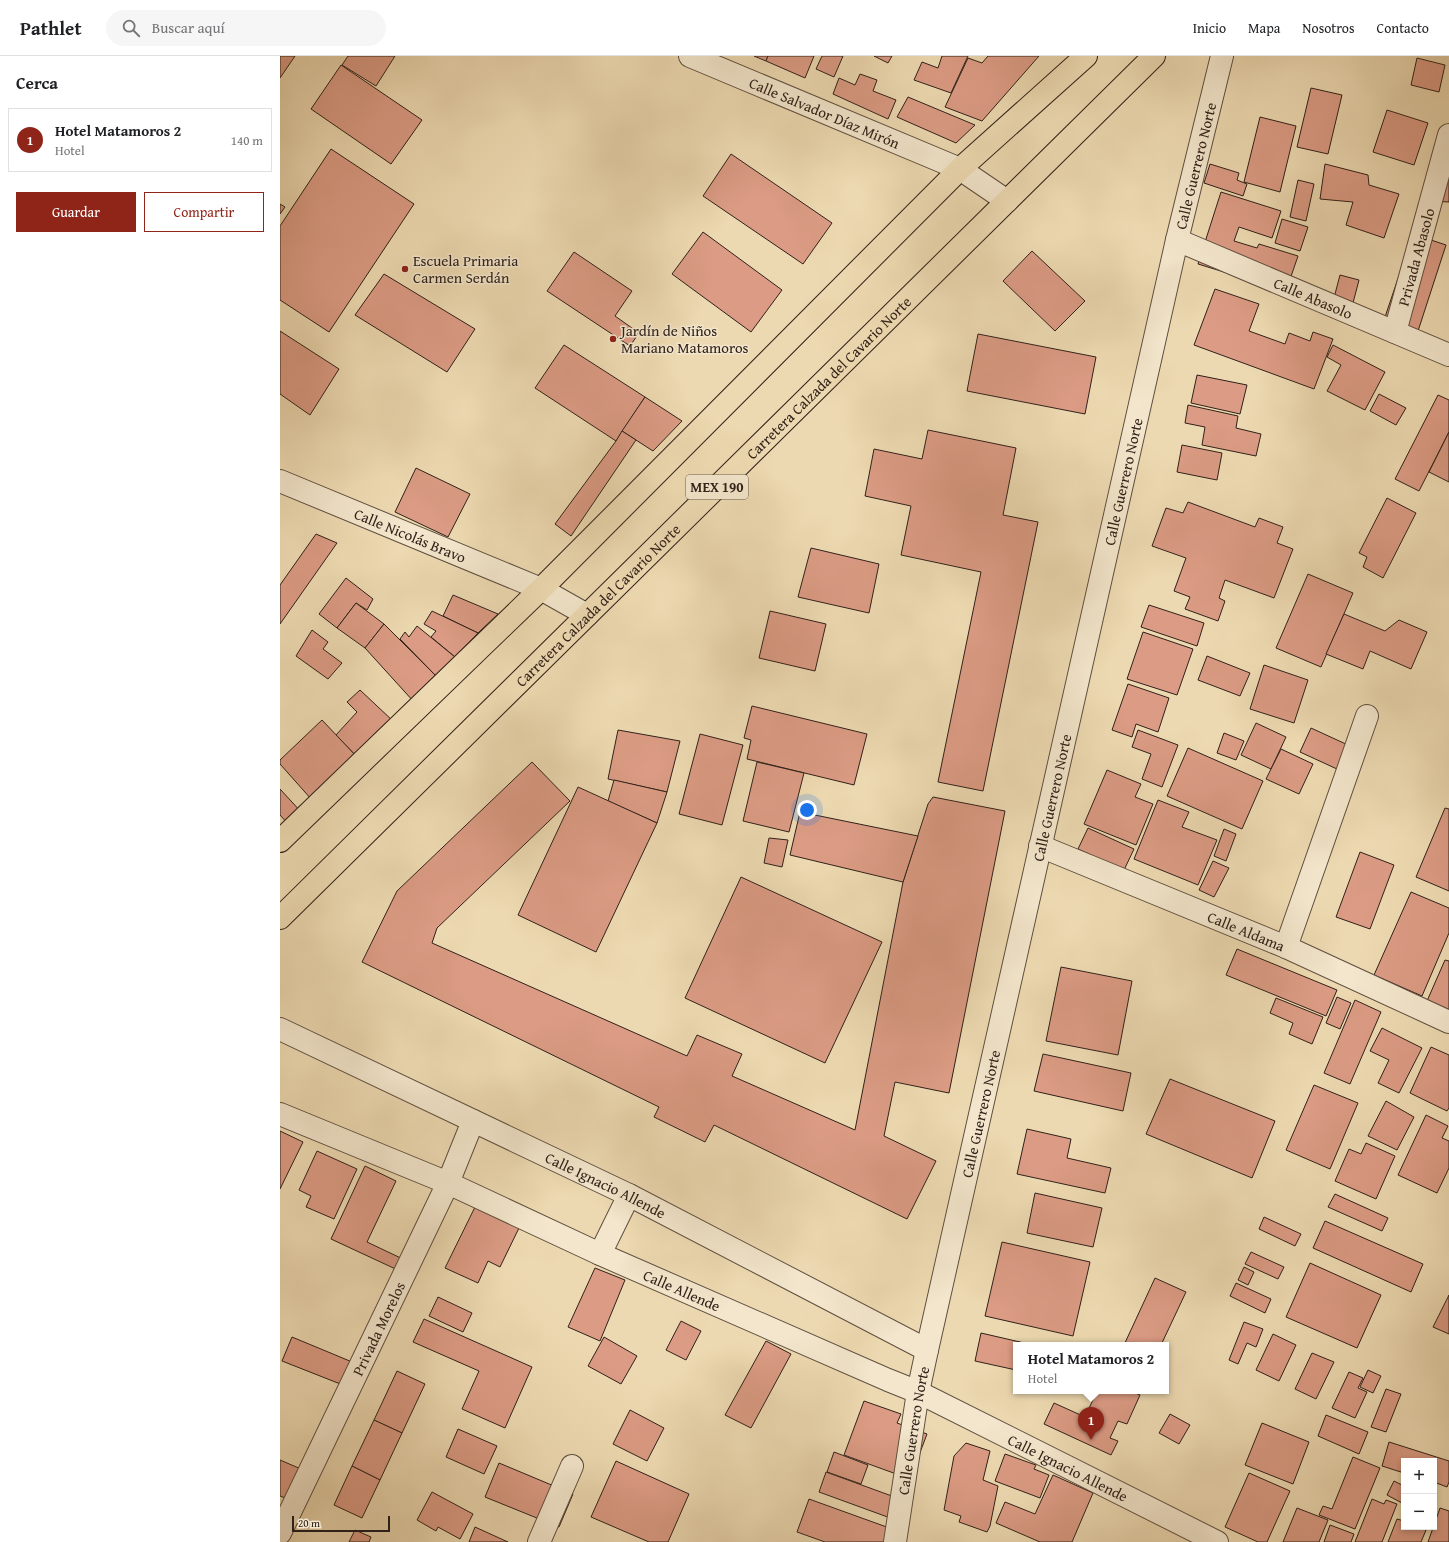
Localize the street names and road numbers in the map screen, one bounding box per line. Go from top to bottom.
street label: Calle Salvador Díaz Mirón [746,72,904,153]
street label: Calle Guerrero Norte [1170,100,1221,231]
street label: Privada Abasolo [1392,205,1439,308]
street label: Calle Abasolo [1271,272,1356,324]
street label: Carretera Calzada del Cavario Norte [741,291,915,463]
street label: Calle Guerrero Norte [1098,416,1147,547]
road number: MEX 190 [686,475,748,499]
street label: Calle Nicolás Bravo [351,502,470,568]
street label: Carretera Calzada del Cavario Norte [510,519,685,691]
street label: Calle Guerrero Norte [1027,732,1076,863]
street label: Calle Aldama [1204,905,1288,956]
street label: Calle Guerrero Norte [956,1048,1005,1179]
street label: Calle Ignacio Allende [542,1146,670,1223]
street label: Calle Allende [640,1264,724,1316]
street label: Privada Morelos [347,1278,410,1379]
street label: Calle Guerrero Norte [892,1364,934,1496]
street label: Calle Ignacio Allende [1005,1428,1132,1506]

